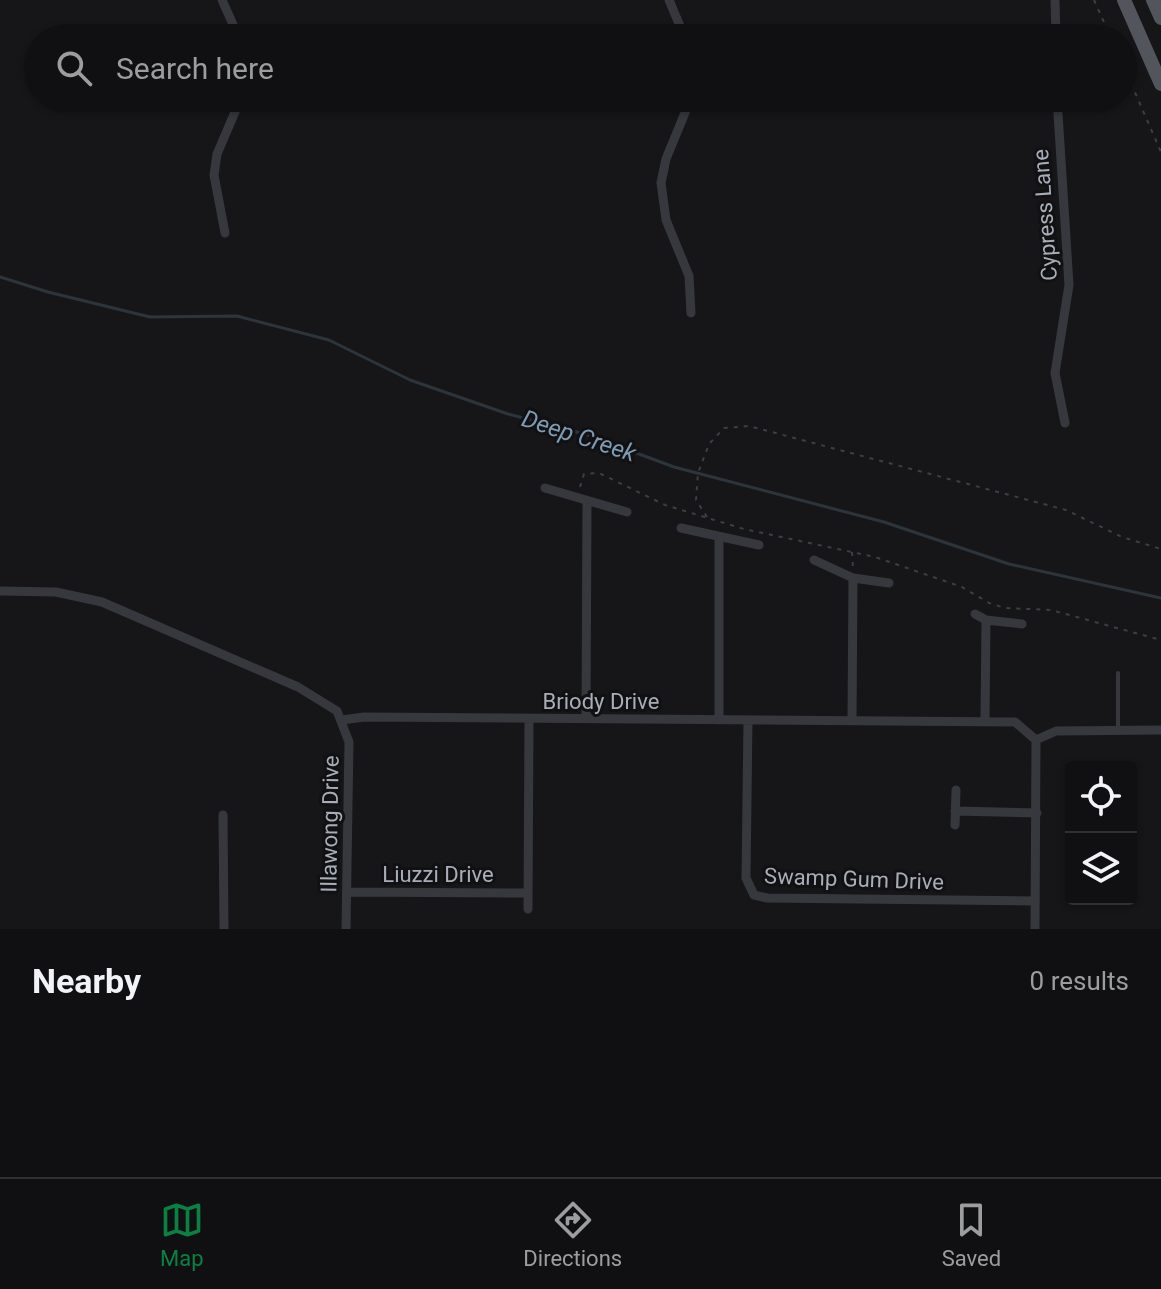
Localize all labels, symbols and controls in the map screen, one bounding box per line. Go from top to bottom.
search box [24,24,1137,112]
icon: search [52,46,96,90]
text: Search here [116,51,274,86]
street label: Cypress Lane [1028,148,1062,282]
water label: Deep Creek [518,404,641,468]
street label: Briody Drive [543,689,659,714]
street label: Illawong Drive [316,755,344,893]
map controls [1065,761,1137,905]
button: locate [1065,761,1137,833]
button: layers [1065,833,1137,905]
street label: Liuzzi Drive [382,862,494,887]
street label: Swamp Gum Drive [764,863,944,895]
text: Nearby [32,961,141,1001]
text: 0 results [1030,966,1129,996]
tab: Map [160,1198,204,1271]
tab: Directions [523,1198,622,1271]
tab: Saved [942,1198,1001,1271]

